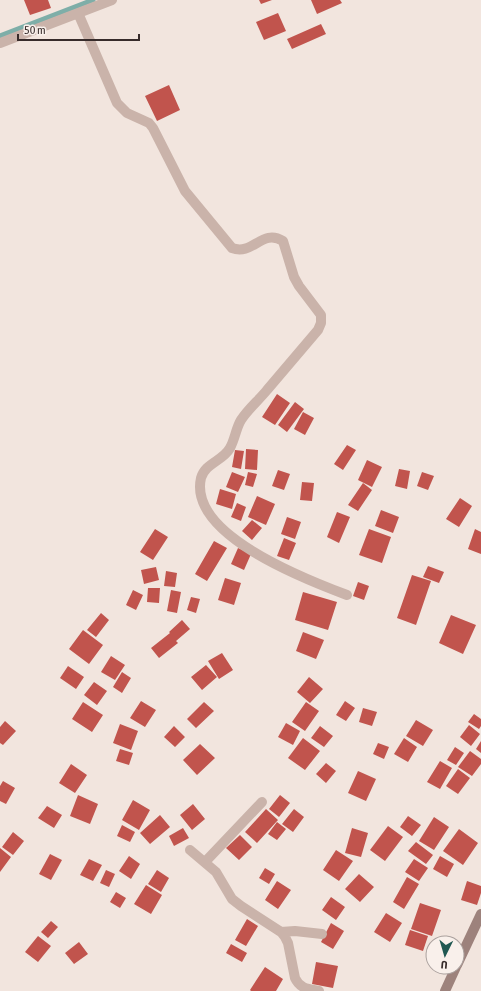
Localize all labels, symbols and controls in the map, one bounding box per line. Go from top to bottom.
scale bar [18,16,139,42]
text: 50 m [24,23,46,37]
north arrow [425,935,465,975]
text: U [440,959,448,971]

